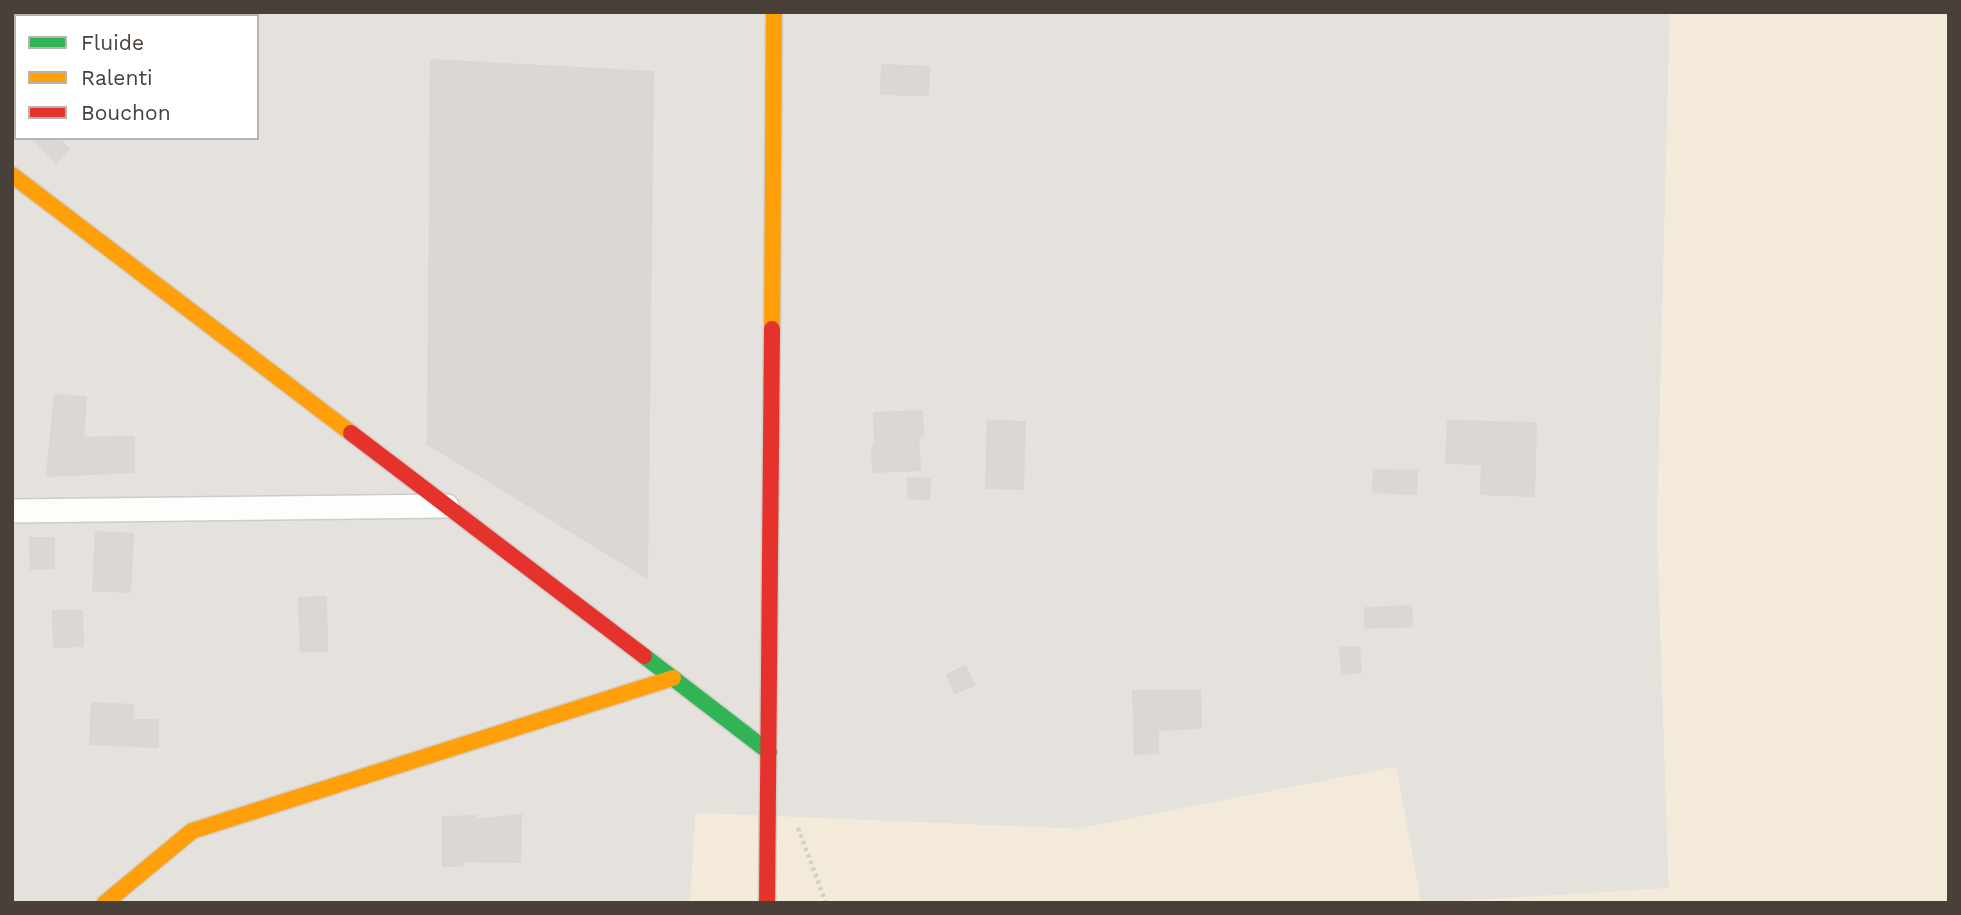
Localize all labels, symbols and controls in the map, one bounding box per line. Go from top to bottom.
legend [14,14,259,140]
text: Fluide [81,30,144,55]
text: Ralenti [81,65,153,90]
text: Bouchon [81,100,171,125]

